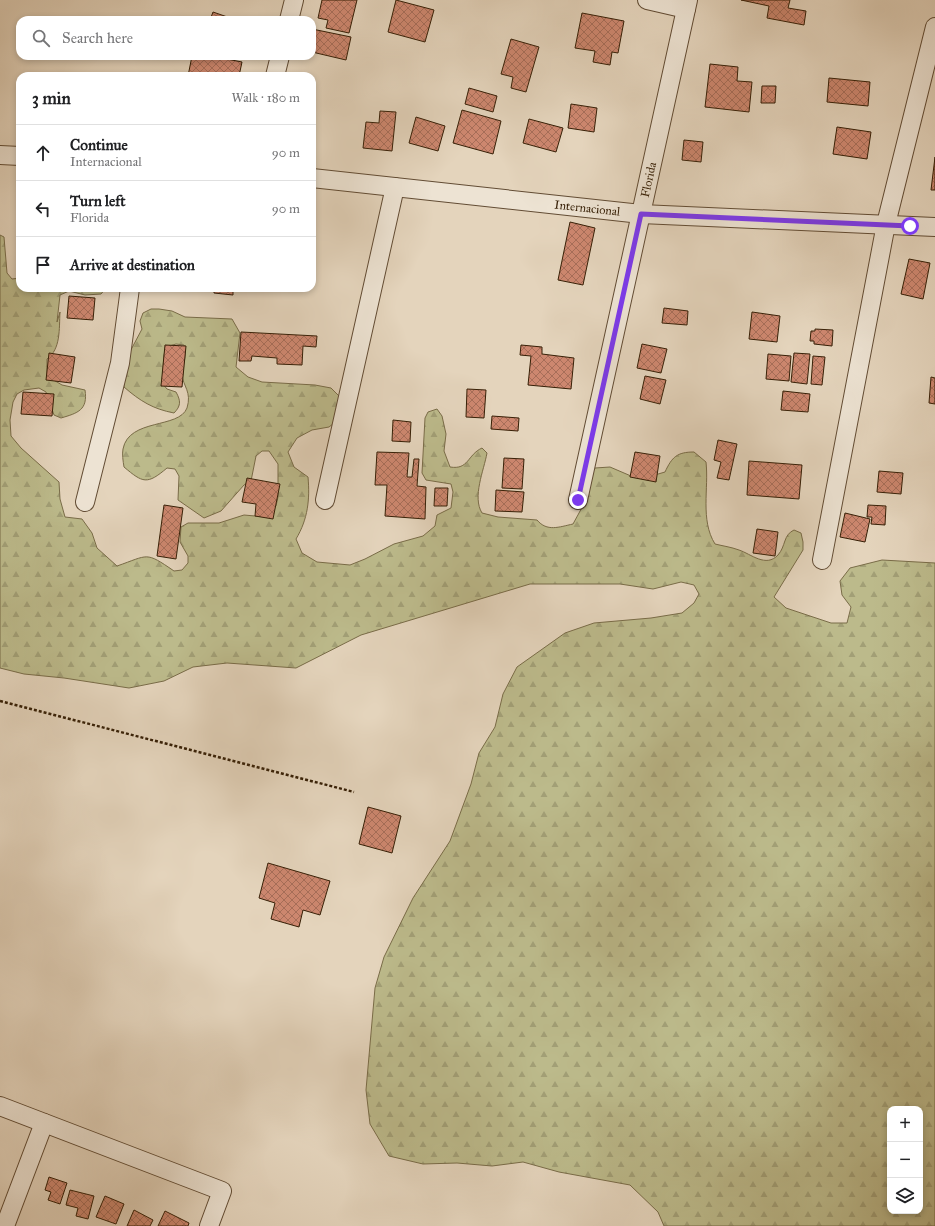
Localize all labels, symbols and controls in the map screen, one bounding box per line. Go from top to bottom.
search box [16,16,316,60]
icon: search [30,27,52,49]
text: Search here [62,29,133,47]
text: 3 min [32,88,71,109]
text: Walk · 180 m [231,90,300,106]
text: Continue [70,136,128,154]
icon: ahead [32,142,54,164]
text: 90 m [272,145,300,161]
text: Internacional [70,154,142,170]
street label: Florida [638,160,659,199]
text: Turn left [70,192,126,210]
icon: left [32,198,54,220]
street label: Internacional [554,198,622,219]
text: 90 m [272,201,300,217]
text: Florida [70,210,109,226]
route start [901,217,919,235]
icon: arrive [32,254,54,276]
text: Arrive at destination [70,256,195,274]
route end [569,491,587,509]
map controls [887,1106,923,1214]
button: + [887,1106,923,1142]
button: − [887,1142,923,1178]
button: layers [887,1178,923,1214]

